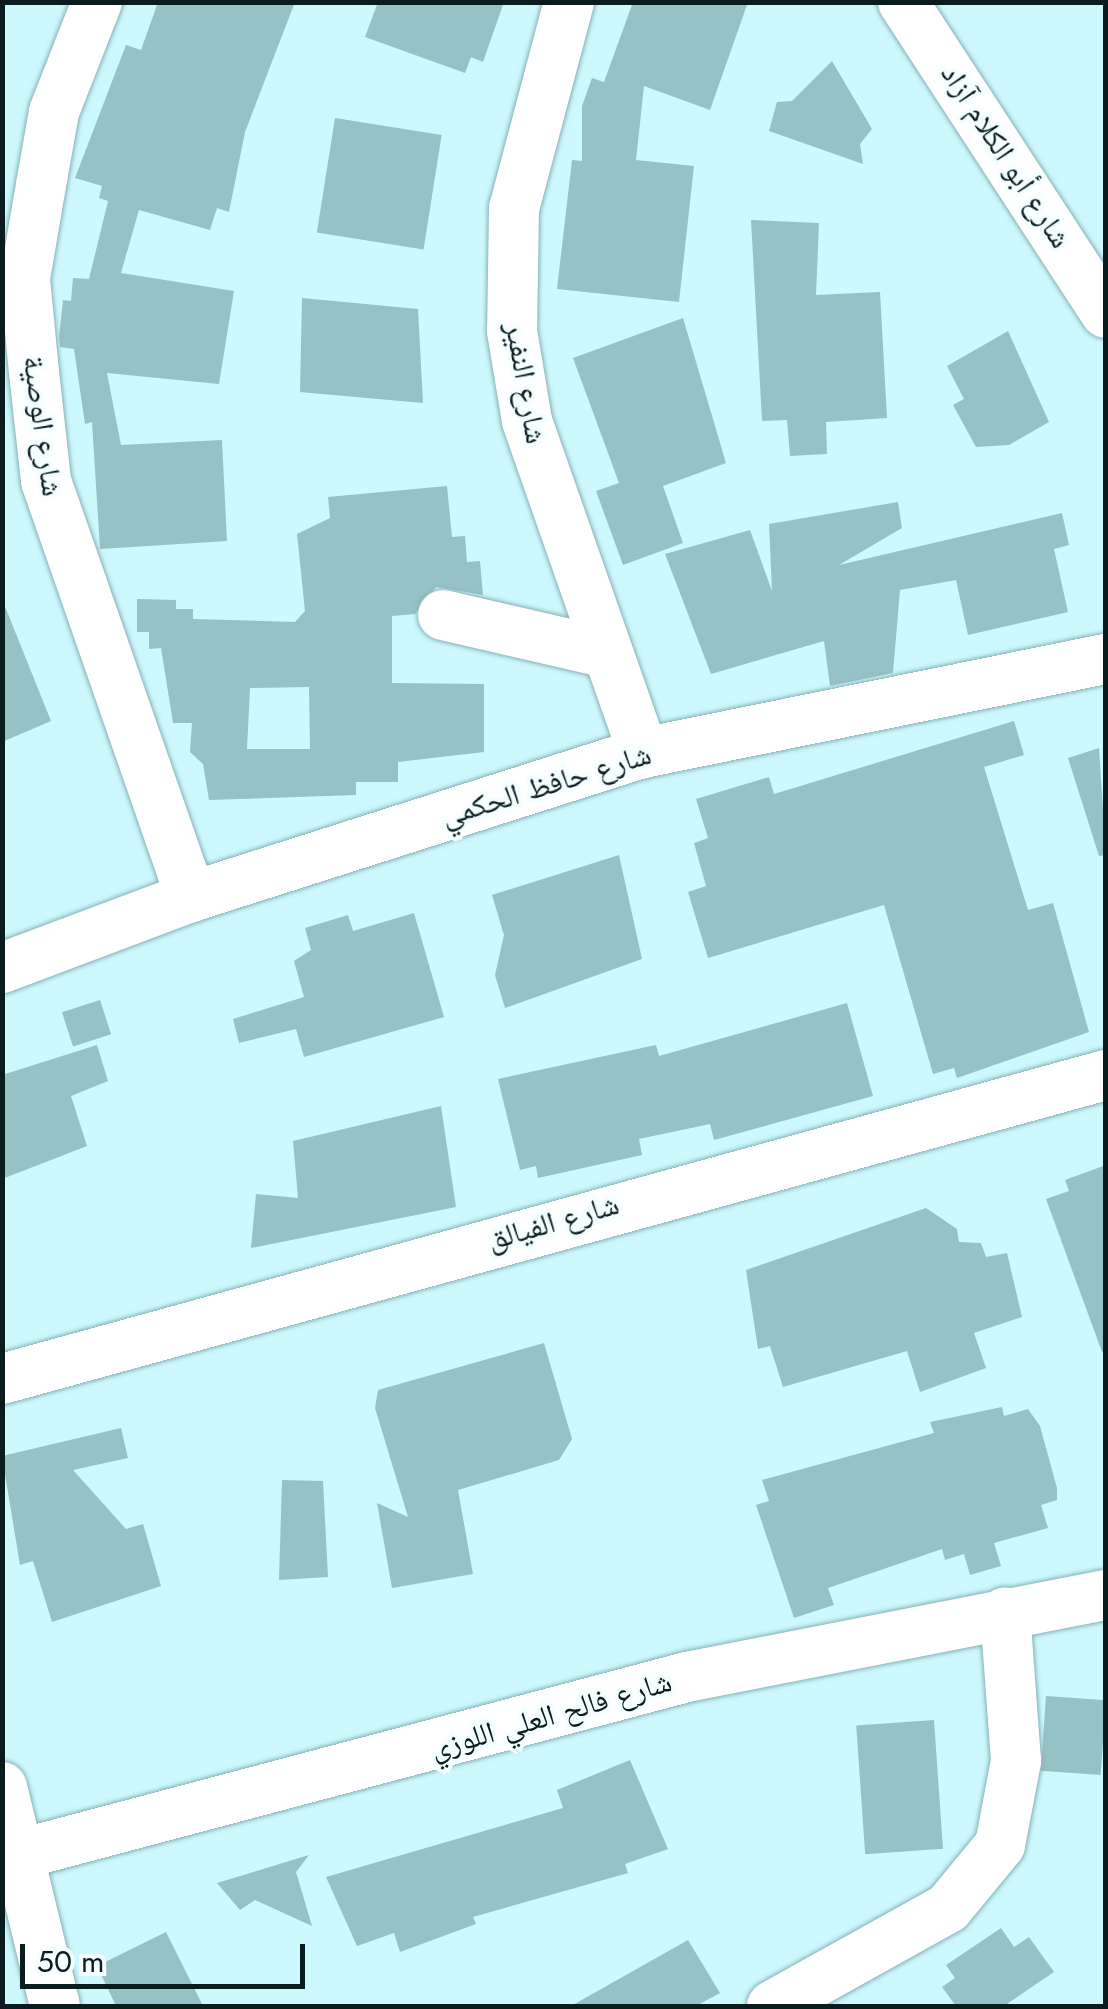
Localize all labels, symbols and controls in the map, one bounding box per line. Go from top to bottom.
street label: شارع أبو الكلام آزاد [933,57,1079,255]
street label: شارع النفير [498,319,554,447]
street label: شارع الوصية [15,353,71,499]
street label: شارع حافظ الحكمي [437,736,655,834]
street label: شارع الفيالق [483,1186,623,1258]
street label: شارع فالح العلي اللوزي [426,1663,676,1767]
scale bar [25,1924,310,1986]
text: 50 m [37,1940,104,1983]

